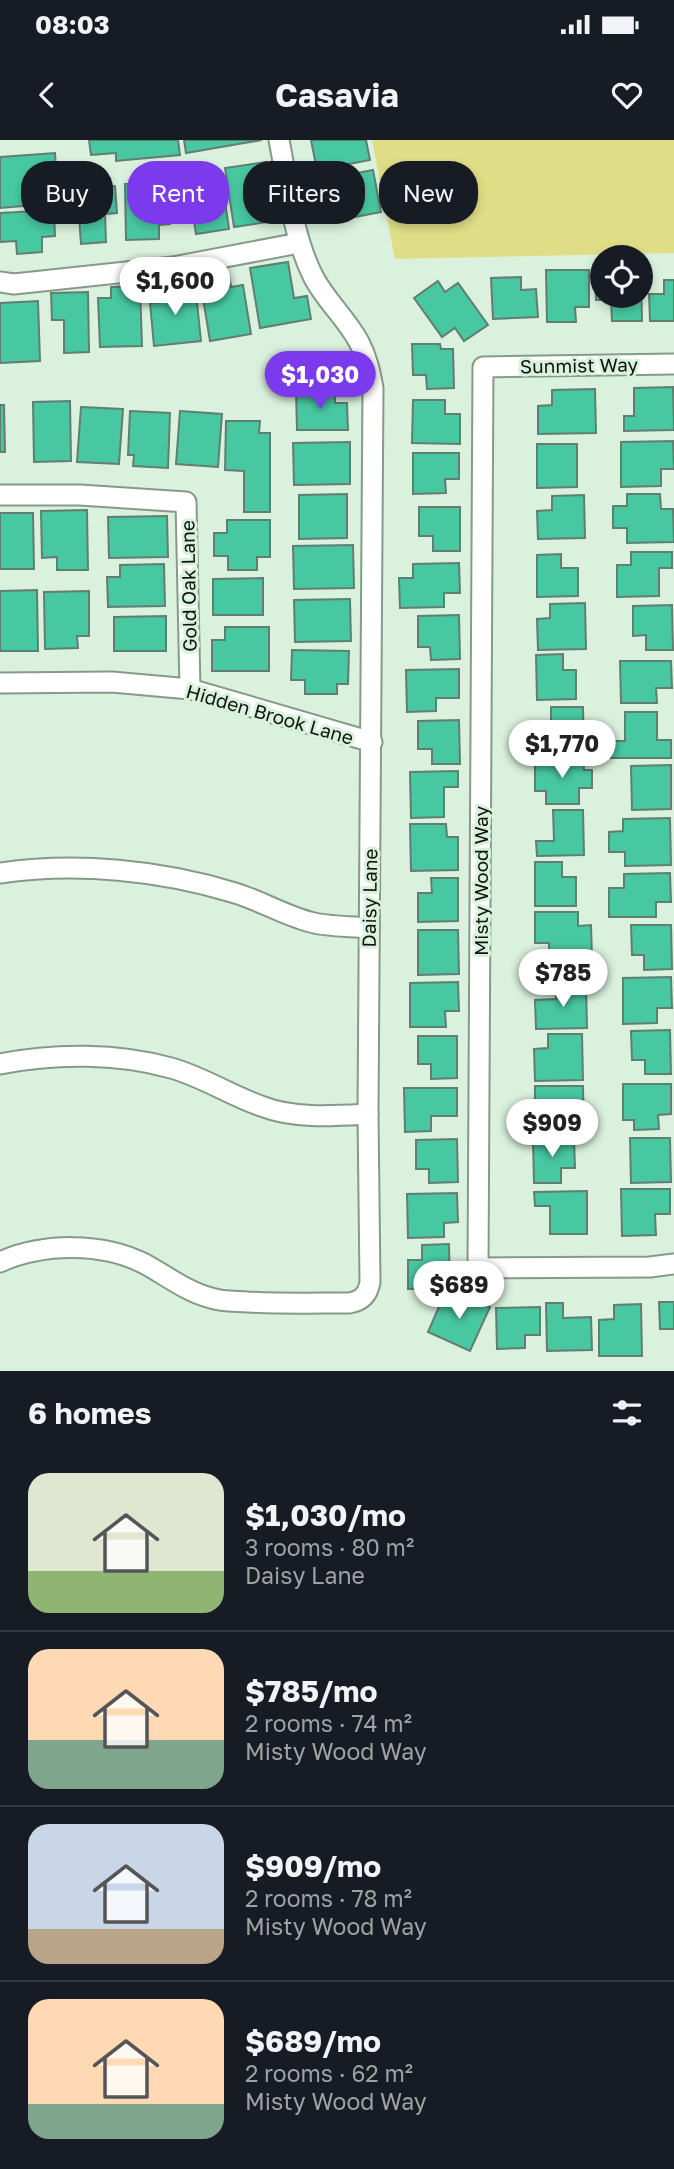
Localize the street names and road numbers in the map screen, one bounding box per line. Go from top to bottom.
street label: Sunmist Way [520,352,639,378]
street label: Gold Oak Lane [175,520,201,652]
street label: Hidden Brook Lane [184,679,356,749]
street label: Misty Wood Way [469,806,492,956]
street label: Daisy Lane [357,848,381,948]

